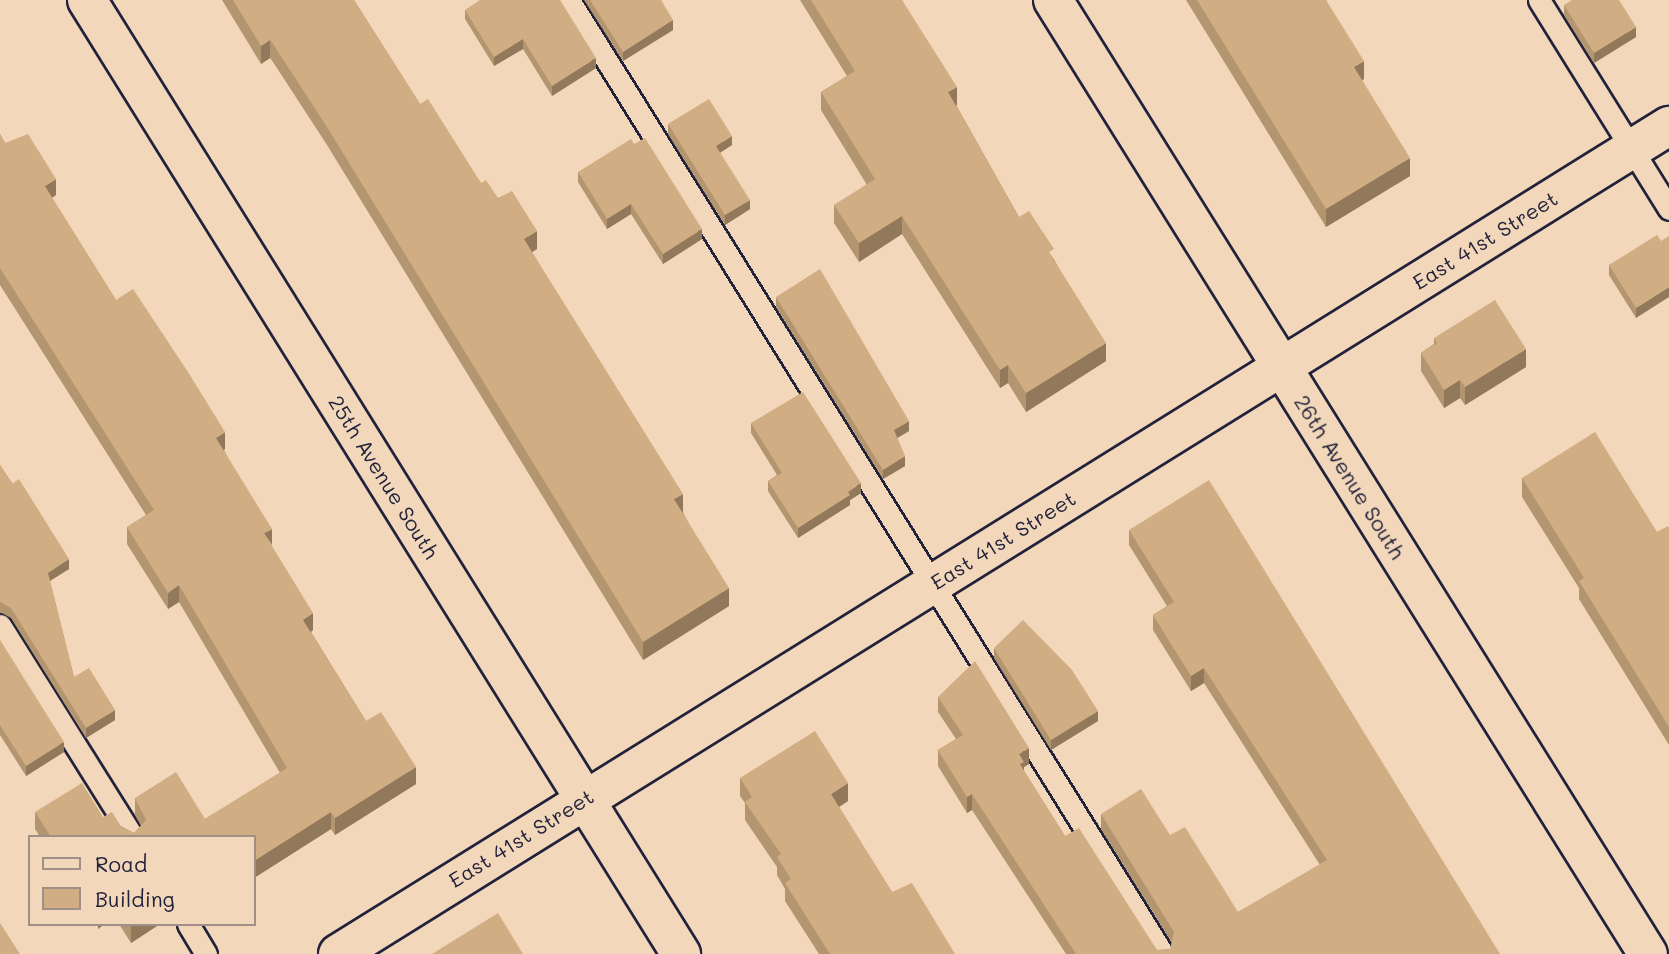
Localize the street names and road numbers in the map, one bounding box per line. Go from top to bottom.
street label: East 41st Street [1408,185,1562,295]
street label: 26th Avenue South [1289,390,1411,564]
street label: 25th Avenue South [324,391,444,563]
street label: East 41st Street [926,485,1080,595]
street label: East 41st Street [444,783,598,893]

